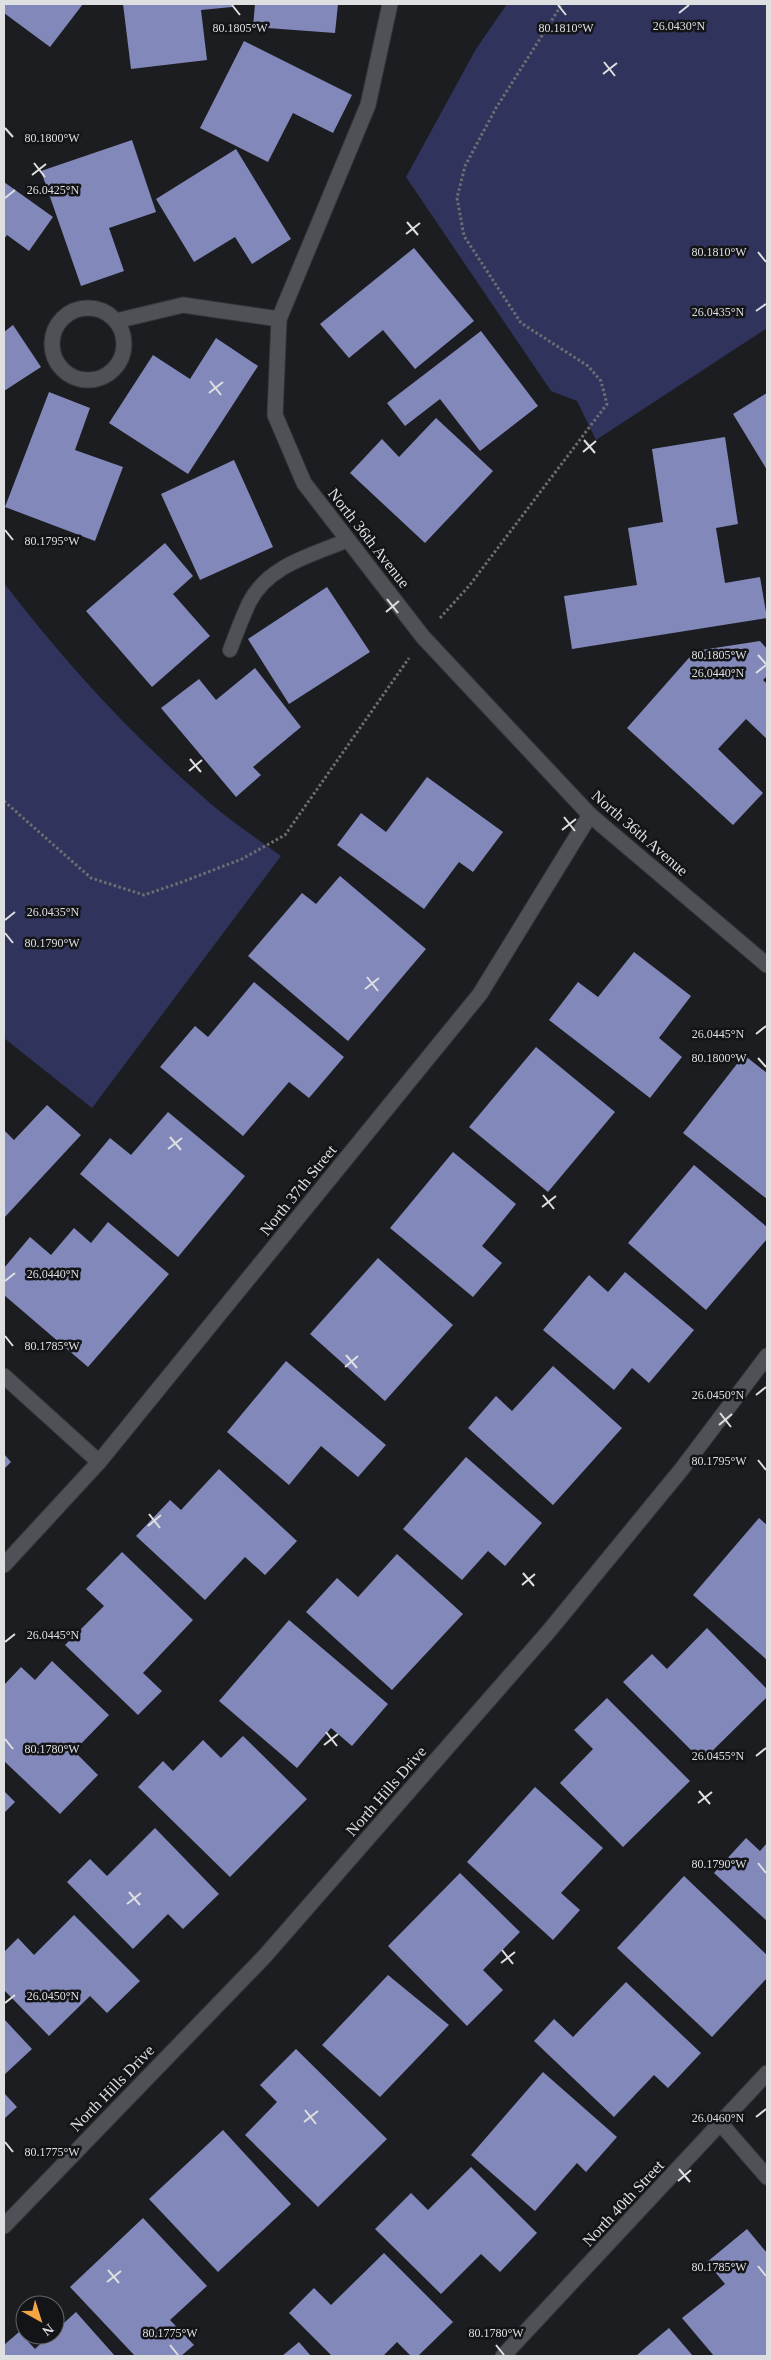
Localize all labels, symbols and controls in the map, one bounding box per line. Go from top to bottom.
text: 26.0430°N [653,19,706,33]
text: 80.1805°W [212,21,268,35]
text: 80.1810°W [538,21,594,35]
text: 80.1800°W [24,131,80,145]
text: 26.0425°N [27,183,80,197]
text: 80.1810°W [691,245,747,259]
text: 26.0435°N [692,305,745,319]
street label: North 36th Avenue [325,485,413,591]
text: 80.1795°W [24,534,80,548]
text: 80.1805°W [691,648,747,662]
text: 26.0440°N [692,666,745,680]
street label: North 36th Avenue [589,787,691,879]
text: 26.0435°N [27,905,80,919]
text: 80.1790°W [24,936,80,950]
text: 26.0445°N [692,1027,745,1041]
text: 80.1800°W [691,1051,747,1065]
street label: North 37th Street [256,1141,340,1239]
text: 26.0440°N [27,1267,80,1281]
text: 80.1785°W [24,1339,80,1353]
text: 26.0450°N [692,1388,745,1402]
text: 80.1795°W [691,1454,747,1468]
text: 26.0445°N [27,1628,80,1642]
text: 80.1780°W [24,1742,80,1756]
street label: North Hills Drive [343,1743,429,1839]
text: 26.0455°N [692,1749,745,1763]
text: 80.1790°W [691,1857,747,1871]
text: 26.0450°N [27,1989,80,2003]
street label: North Hills Drive [67,2041,157,2135]
text: 26.0460°N [692,2111,745,2125]
text: 80.1775°W [24,2145,80,2159]
street label: North 40th Street [579,2156,667,2249]
text: 80.1785°W [691,2260,747,2274]
north arrow [15,2295,65,2345]
text: N [39,2321,57,2339]
text: 80.1775°W [142,2326,198,2340]
text: 80.1780°W [468,2326,524,2340]

